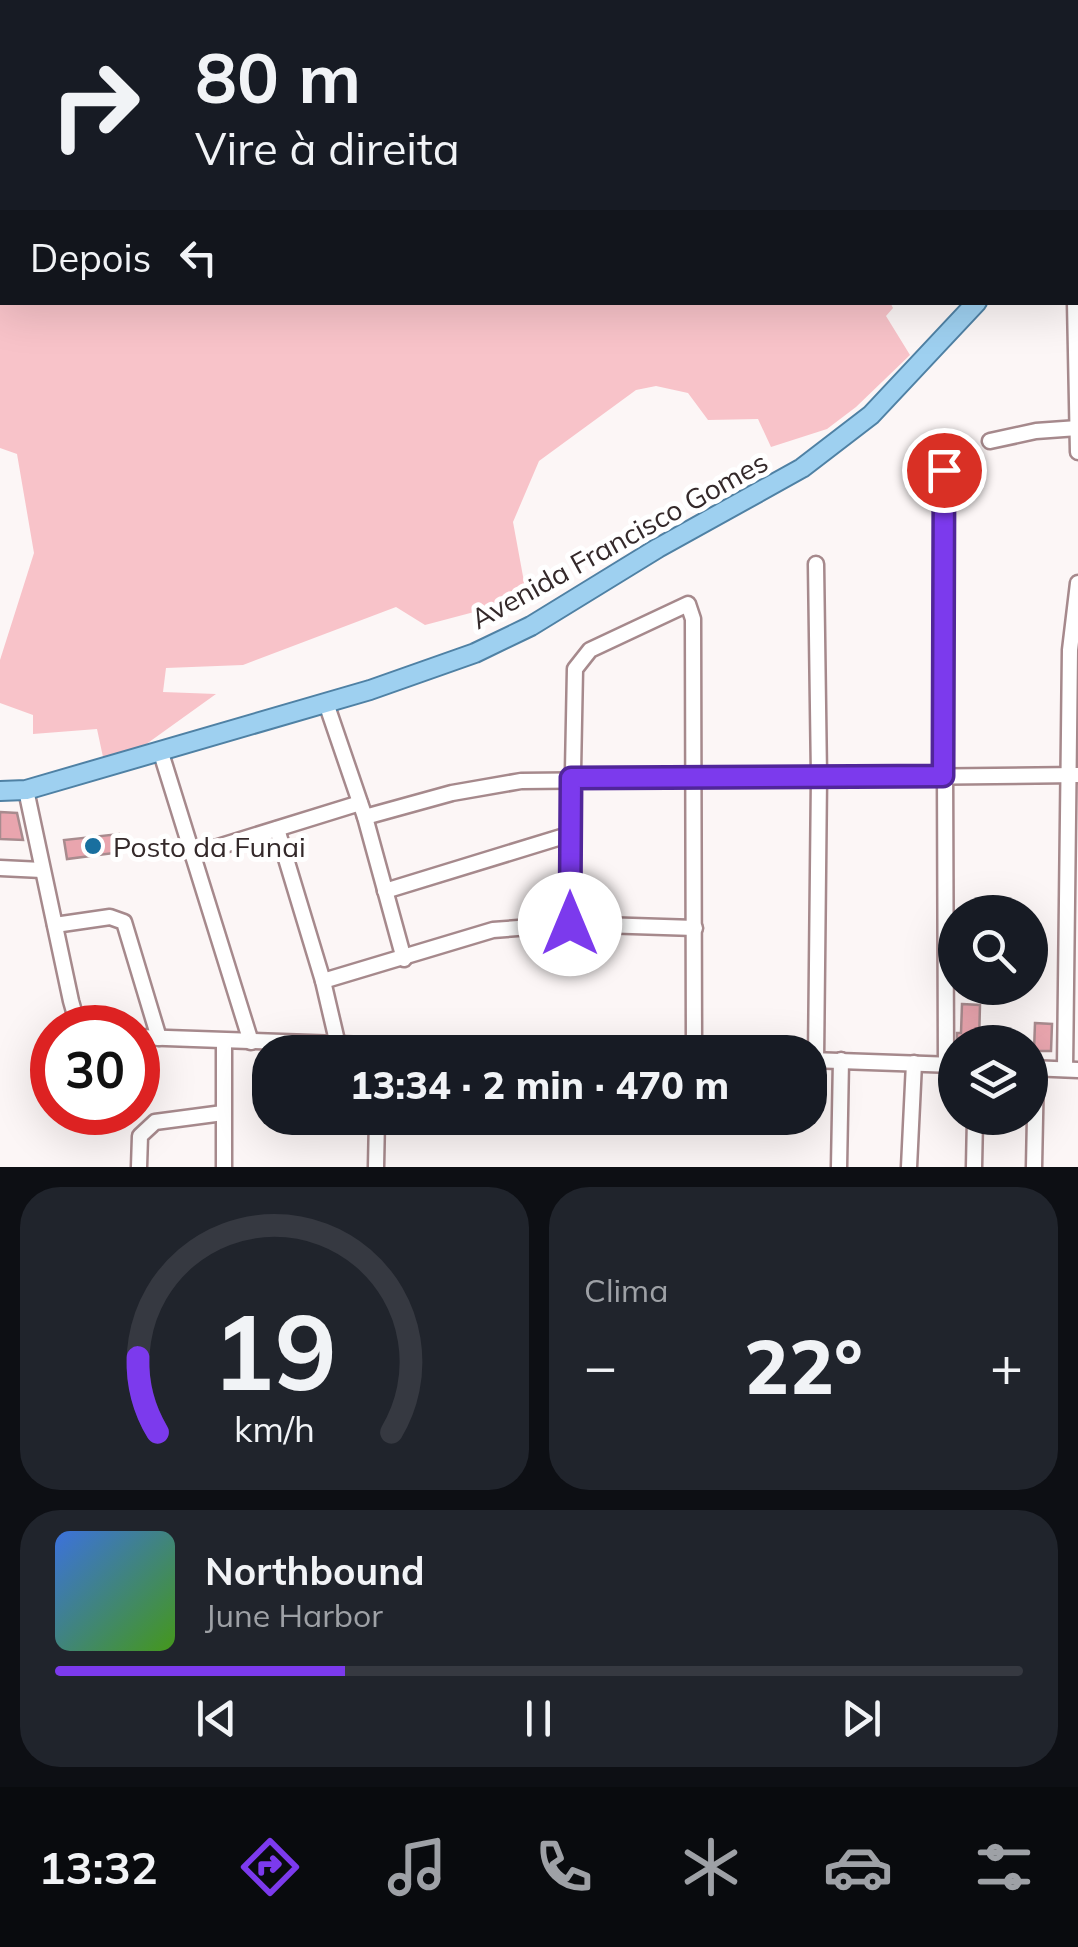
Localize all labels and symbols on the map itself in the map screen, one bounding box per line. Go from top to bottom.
pin [902,428,987,513]
street label: Avenida Francisco Gomes [465,444,773,636]
place label: Posto da Funai [113,829,306,864]
marker: Posto da Funai [82,835,104,857]
position arrow [518,872,622,976]
speed limit sign: 30 [30,1005,160,1135]

